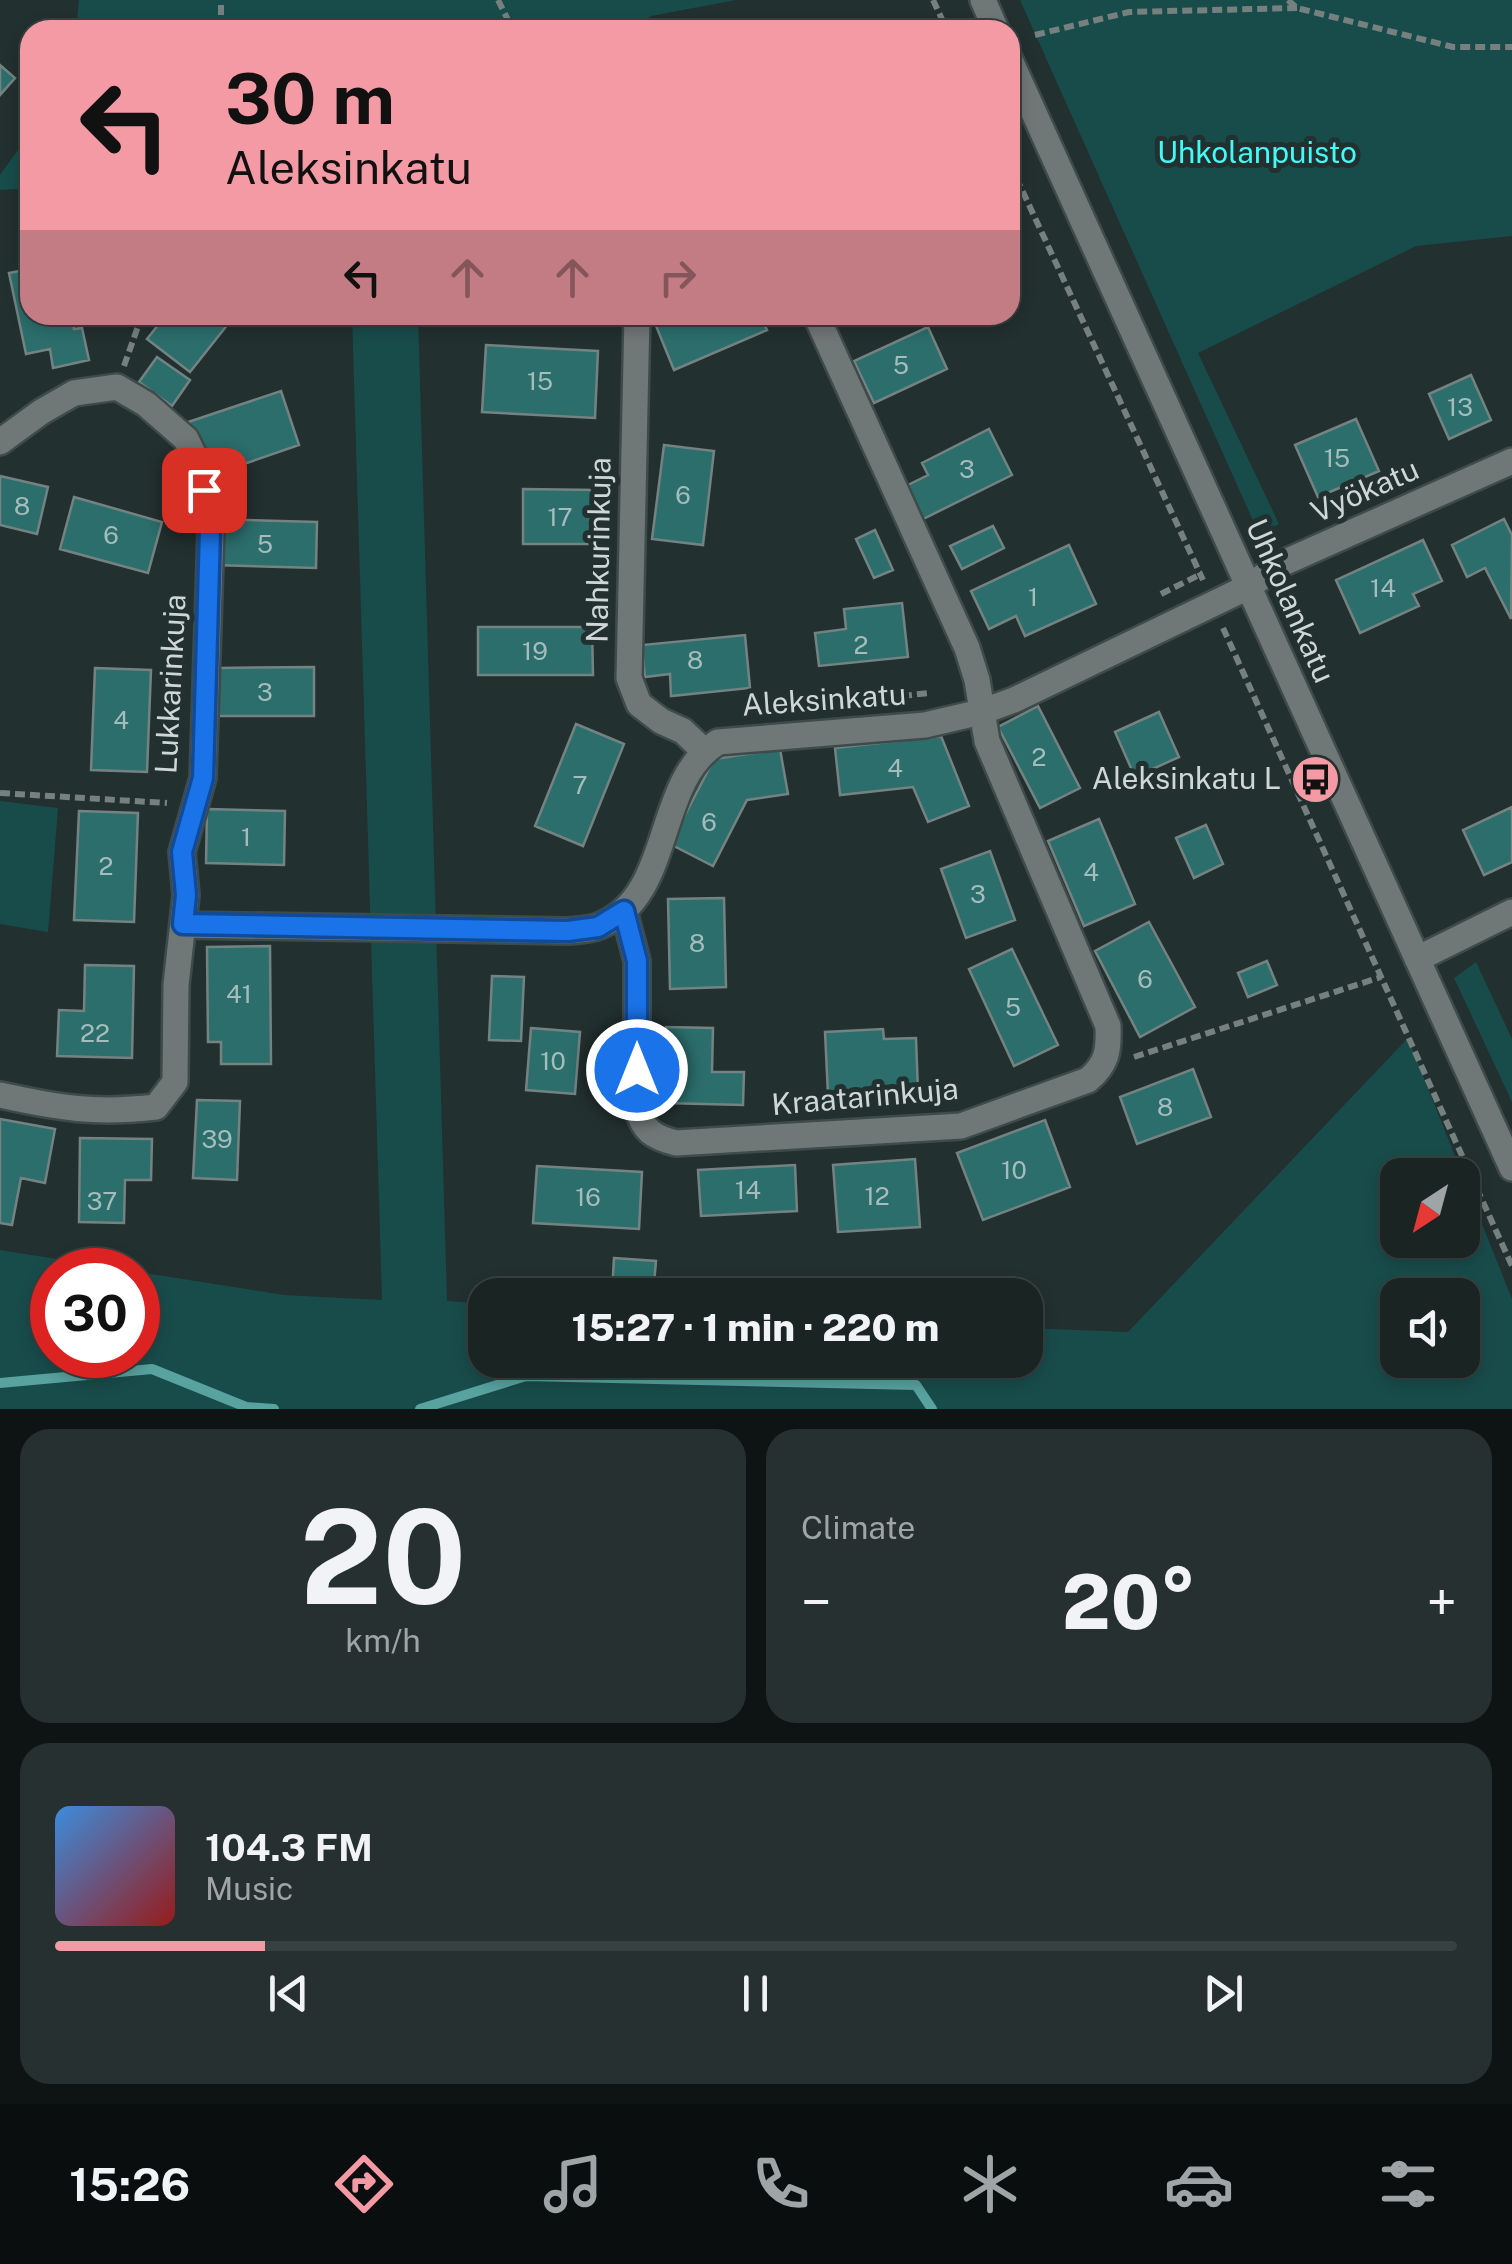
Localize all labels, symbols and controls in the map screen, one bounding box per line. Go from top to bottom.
text: 30 m [225,57,395,140]
icon: left [60,60,190,190]
park label: Uhkolanpuisto [1157,134,1357,170]
text: Aleksinkatu [225,141,472,194]
icon: left [335,250,390,305]
icon: ahead [440,250,495,305]
icon: ahead [545,250,600,305]
icon: right [650,250,705,305]
house number: 5 [893,350,909,380]
house number: 15 [527,366,553,396]
house number: 13 [1447,392,1473,422]
house number: 15 [1324,443,1350,473]
pin [162,448,247,533]
street label: Vyökatu [1305,450,1424,530]
house number: 3 [959,454,975,484]
street label: Nahkurinkuja [578,457,618,643]
icon: arrive [177,463,232,518]
house number: 6 [675,480,691,510]
house number: 8 [14,491,30,521]
house number: 17 [547,502,573,532]
street label: Uhkolankatu [1239,513,1343,688]
house number: 6 [103,520,119,550]
house number: 5 [257,529,273,559]
house number: 14 [1370,573,1396,603]
house number: 1 [1028,582,1038,612]
street label: Lukkarinkuja [147,593,193,775]
house number: 2 [854,630,868,660]
house number: 19 [522,636,548,666]
house number: 8 [687,645,703,675]
street label: Aleksinkatu [741,675,907,723]
house number: 3 [257,677,273,707]
house number: 4 [113,705,129,735]
house number: 2 [1032,742,1046,772]
house number: 4 [887,753,903,783]
bus stop icon: Aleksinkatu L [1290,753,1342,805]
place label: Aleksinkatu L [1092,760,1281,796]
house number: 7 [572,770,588,800]
house number: 6 [701,807,717,837]
house number: 1 [241,822,251,852]
house number: 2 [99,851,113,881]
house number: 4 [1083,857,1099,887]
house number: 3 [970,879,986,909]
house number: 8 [689,928,705,958]
house number: 6 [1137,964,1153,994]
house number: 41 [226,979,252,1009]
house number: 5 [1005,992,1021,1022]
house number: 22 [80,1018,110,1048]
position arrow [585,1018,689,1122]
house number: 10 [540,1046,566,1076]
street label: Kraatarinkuja [770,1070,960,1122]
house number: 8 [1157,1092,1173,1122]
house number: 39 [201,1124,233,1154]
house number: 10 [1001,1155,1027,1185]
north arrow [1380,1158,1480,1258]
map controls [1380,1158,1480,1378]
house number: 14 [735,1175,761,1205]
house number: 12 [864,1181,890,1211]
house number: 16 [575,1182,601,1212]
house number: 37 [87,1186,117,1216]
speed limit sign: 30 [30,1248,160,1378]
button: sound [1380,1278,1480,1378]
text: 15:27 · 1 min · 220 m [572,1305,939,1350]
text: 20 [300,1481,466,1633]
text: Climate [801,1509,915,1546]
text: 20° [1062,1558,1196,1646]
text: − [801,1570,832,1634]
text: + [1426,1570,1457,1634]
text: km/h [345,1622,421,1659]
text: 104.3 FM [205,1825,373,1870]
text: Music [205,1870,293,1907]
icon: previous [261,1966,316,2021]
icon: pause [728,1966,783,2021]
icon: next [1196,1966,1251,2021]
icon: directions [329,2149,399,2219]
icon: music [538,2149,608,2219]
icon: phone [746,2149,816,2219]
icon: climate [955,2149,1025,2219]
icon: car [1164,2149,1234,2219]
icon: filters [1373,2149,1443,2219]
text: 15:26 [69,2158,190,2211]

